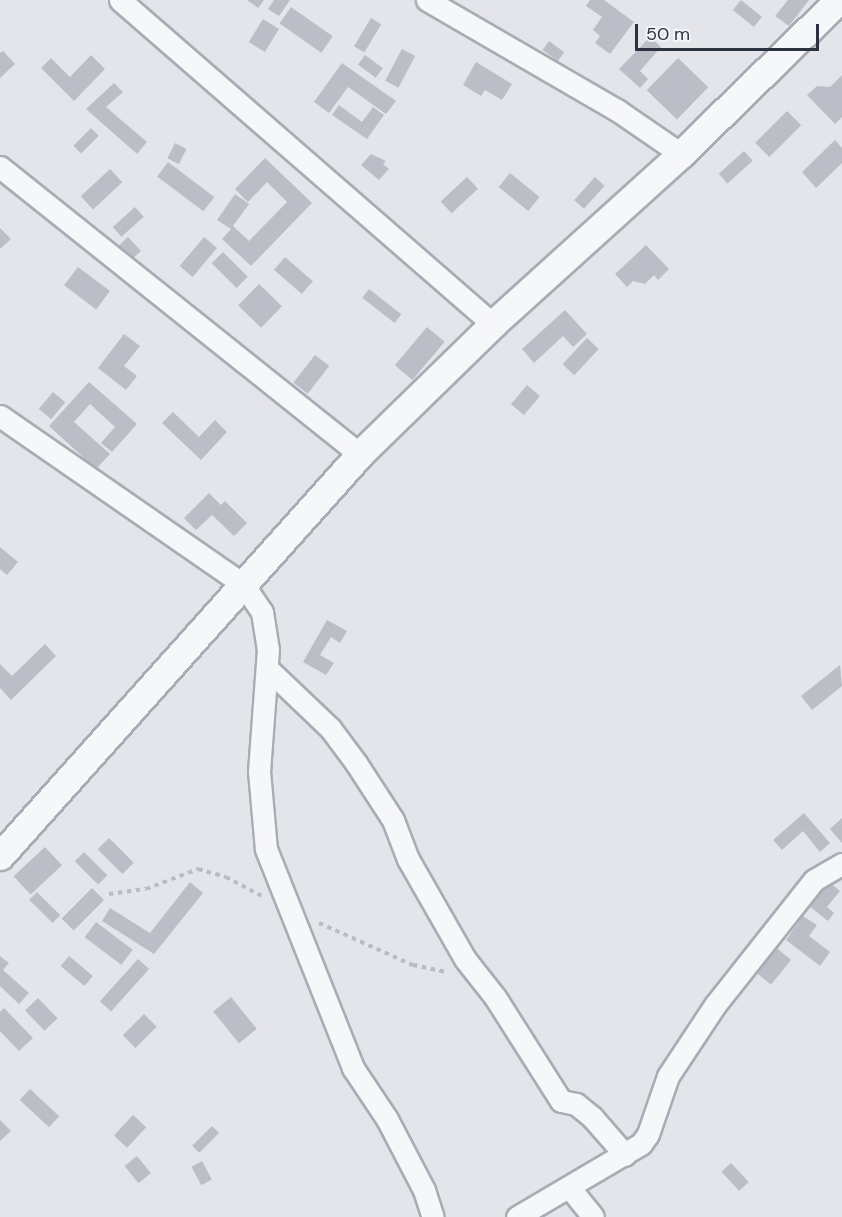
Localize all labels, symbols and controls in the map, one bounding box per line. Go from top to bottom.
scale bar [638,12,822,50]
text: 50 m [646,22,690,46]

